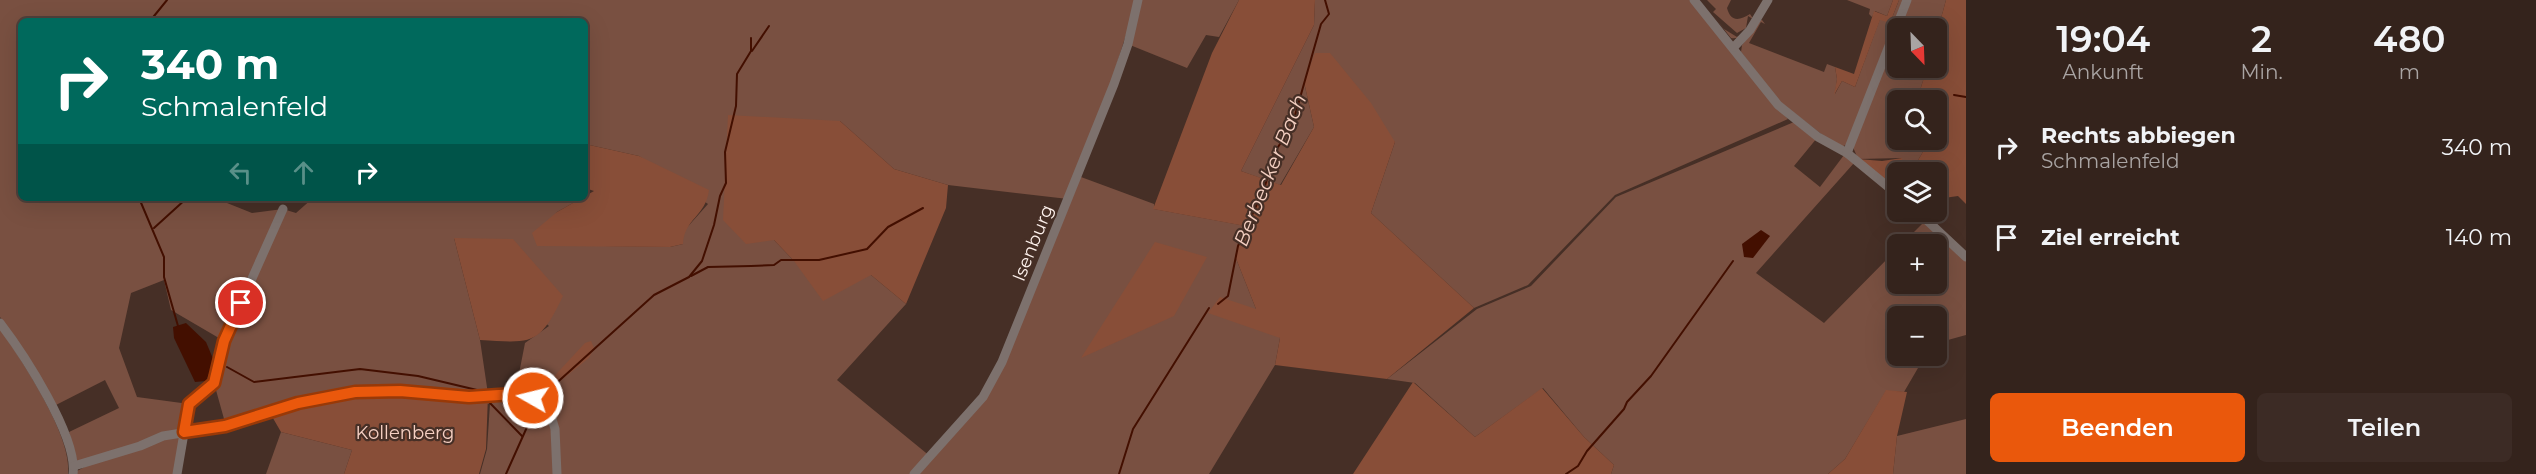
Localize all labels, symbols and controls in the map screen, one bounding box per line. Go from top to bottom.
text: 19:04 [2056,17,2150,61]
text: 2 [2251,17,2272,61]
text: 480 [2373,17,2446,61]
north arrow [1887,18,1947,78]
map controls [1887,18,1947,366]
text: 340 m [141,38,279,90]
icon: right [42,42,120,120]
text: Ankunft [2062,60,2144,84]
text: Min. [2240,60,2283,84]
text: m [2399,60,2420,84]
text: Schmalenfeld [141,90,328,123]
water label: Berbecker Bach [1229,90,1311,250]
button: search [1887,90,1947,150]
text: Rechts abbiegen [2041,122,2236,149]
icon: right [1990,131,2023,164]
text: 340 m [2441,134,2512,161]
text: Schmalenfeld [2041,149,2180,173]
icon: left [224,156,257,189]
icon: ahead [287,156,320,189]
icon: right [350,156,383,189]
button: layers [1887,162,1947,222]
street label: Isenburg [1008,201,1058,285]
icon: arrive [1990,221,2023,254]
text: Ziel erreicht [2041,224,2180,251]
text: 140 m [2446,224,2512,251]
button: + [1887,234,1947,294]
pin [215,277,266,328]
icon: arrive [224,286,257,319]
button: − [1887,306,1947,366]
position arrow [501,366,565,430]
button: Beenden [1990,393,2245,462]
button: Teilen [2257,393,2512,462]
park label: Kollenberg [356,422,454,444]

